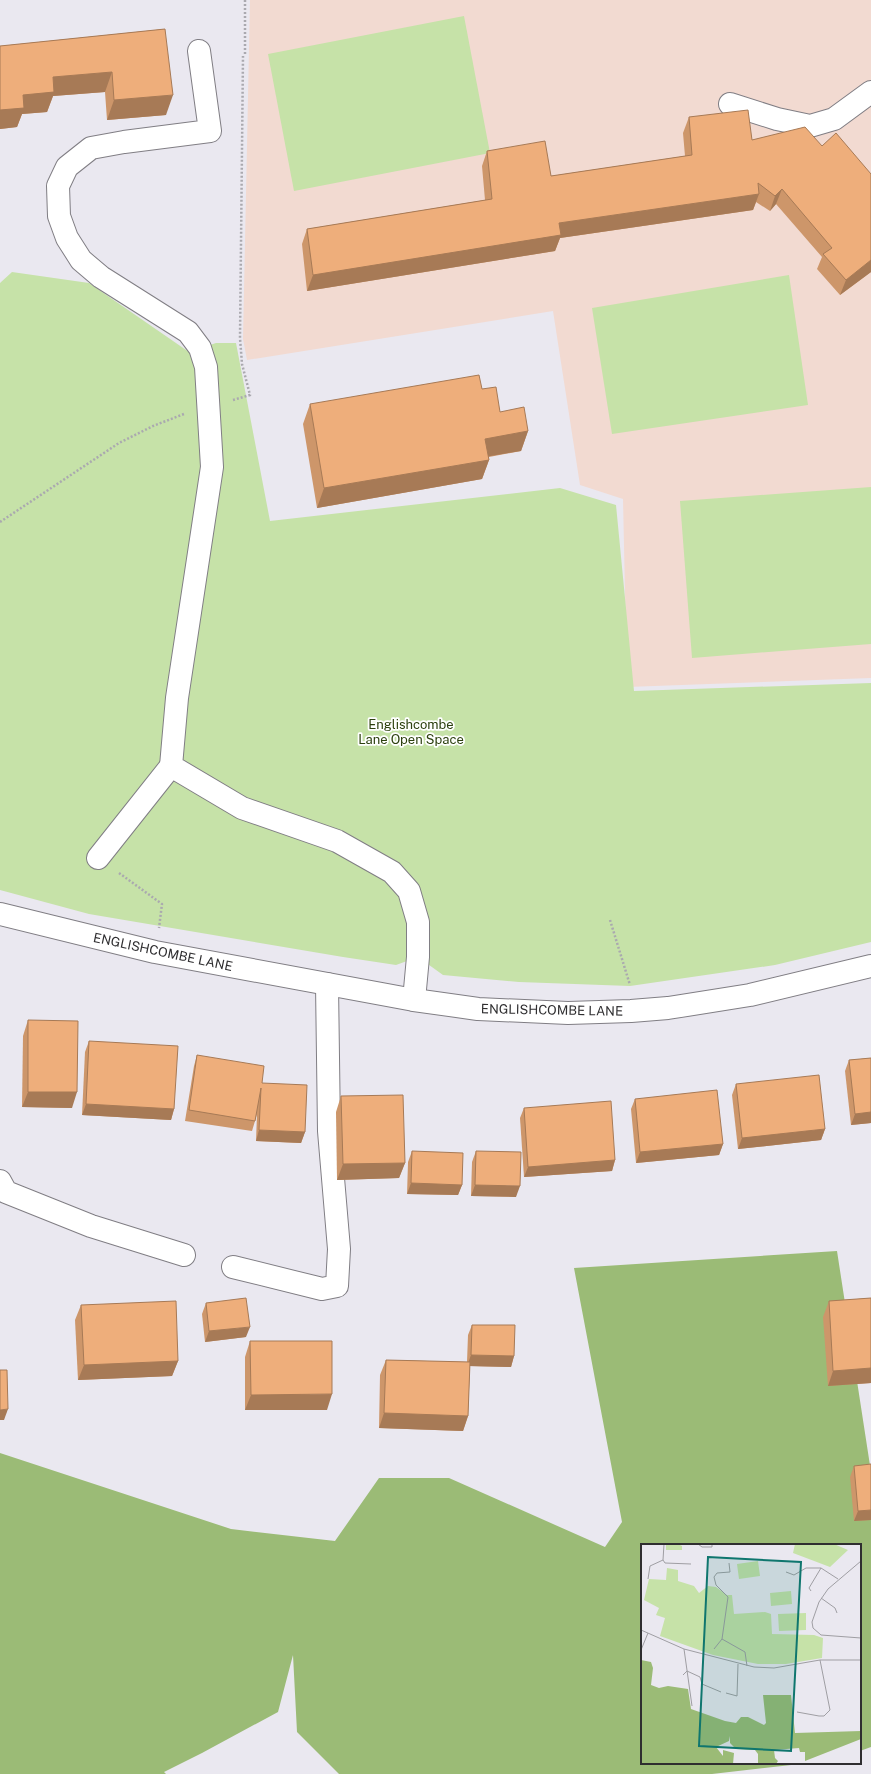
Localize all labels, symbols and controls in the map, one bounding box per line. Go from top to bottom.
park label: Englishcombe Lane Open Space [358,717,464,747]
street label: ENGLISHCOMBE LANE [92,930,234,974]
street label: ENGLISHCOMBE LANE [481,1001,623,1019]
inset map [641,1544,861,1764]

